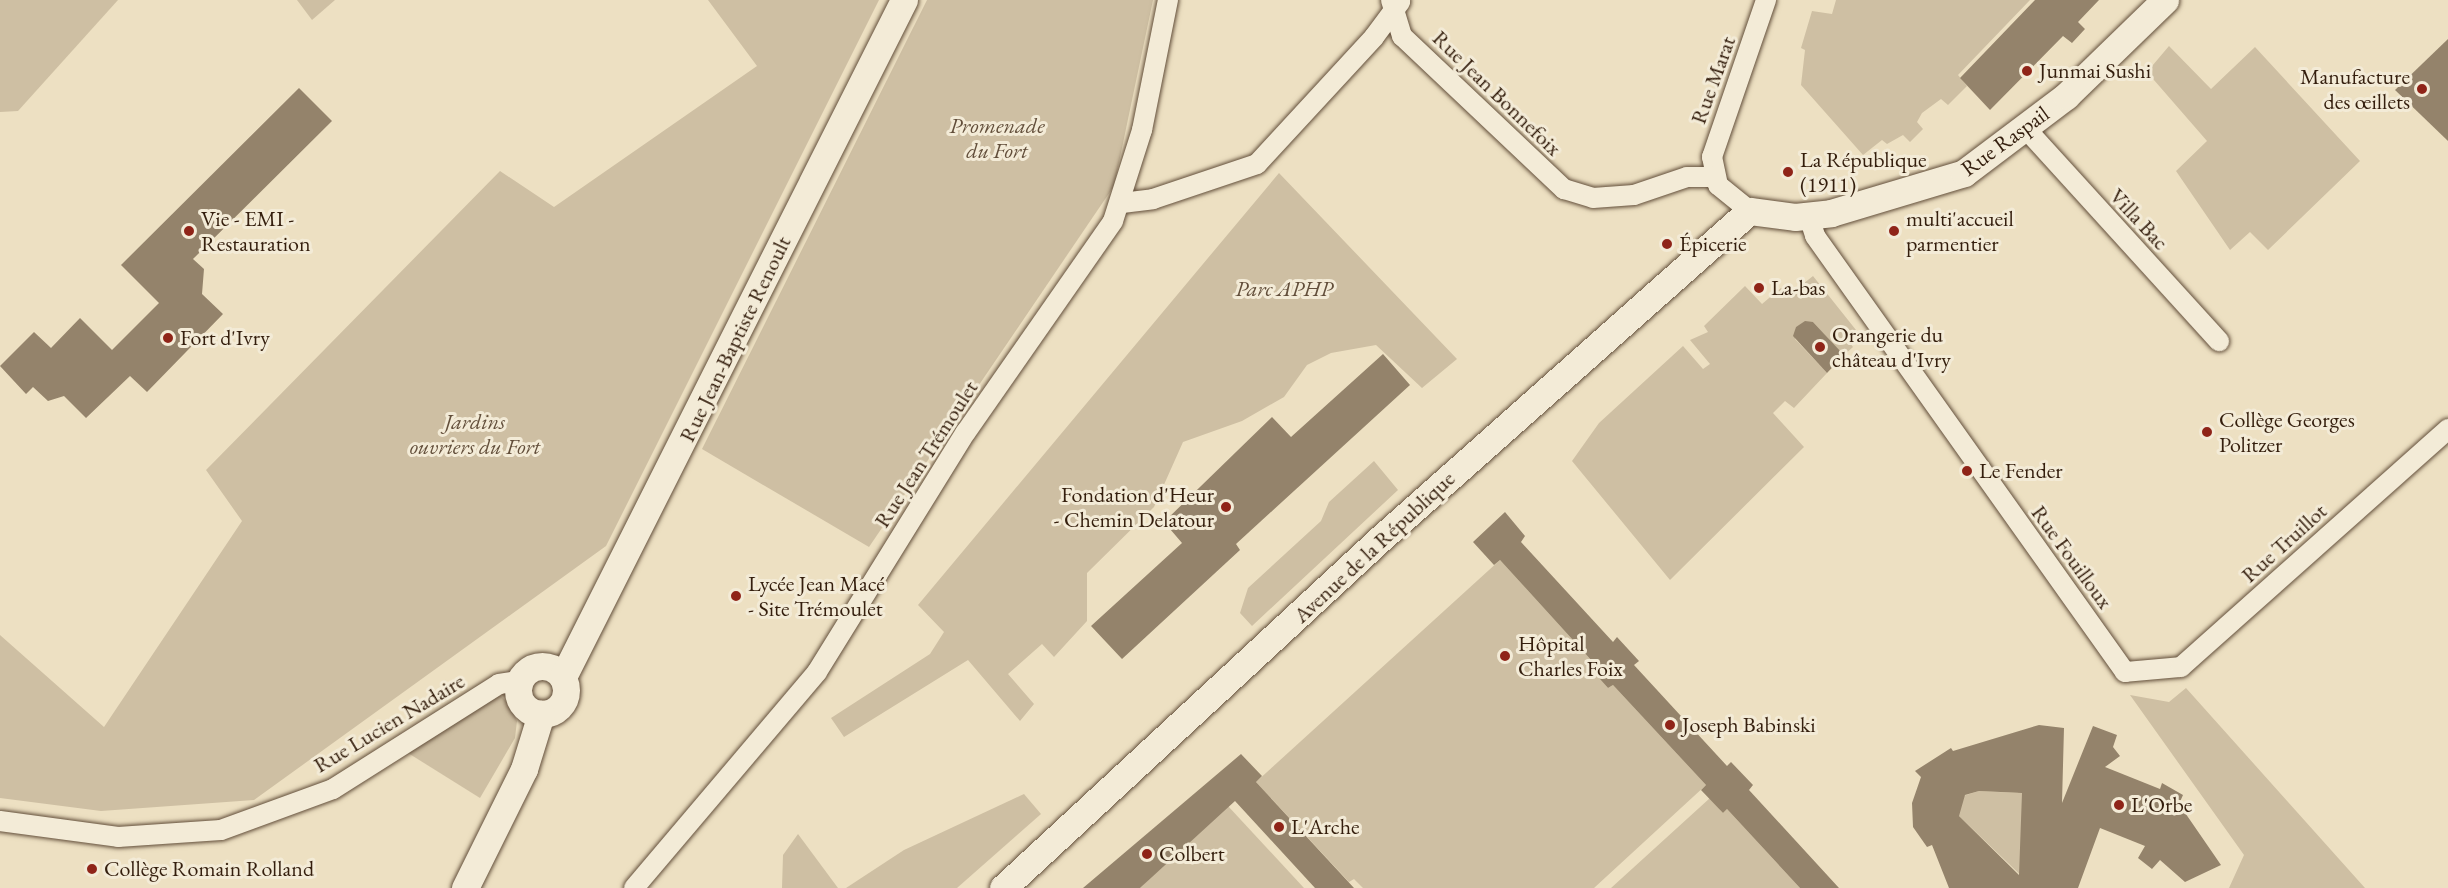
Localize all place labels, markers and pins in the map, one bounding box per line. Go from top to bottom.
place label: Junmai Sushi [2039,58,2151,84]
place label: Manufacture des œillets [2300,63,2410,114]
marker: Junmai Sushi [2020,64,2034,78]
marker: Manufacture des œillets [2415,82,2429,96]
place label: La République (1911) [1800,146,1927,198]
marker: La République (1911) [1781,165,1795,179]
place label: Vie - EMI - Restauration [201,205,311,256]
place label: multi'accueil parmentier [1906,205,2014,256]
marker: Vie - EMI - Restauration [182,224,196,238]
marker: multi'accueil parmentier [1887,224,1901,238]
place label: Épicerie [1679,231,1747,257]
marker: Épicerie [1660,237,1674,251]
place label: La-bas [1771,275,1825,301]
marker: La-bas [1752,281,1766,295]
place label: Orangerie du château d'Ivry [1832,321,1951,372]
place label: Fort d'Ivry [180,325,270,351]
marker: Fort d'Ivry [161,331,175,345]
marker: Orangerie du château d'Ivry [1813,340,1827,354]
place label: Collège Georges Politzer [2219,406,2355,458]
marker: Collège Georges Politzer [2200,425,2214,439]
place label: Le Fender [1979,458,2063,484]
marker: Le Fender [1960,464,1974,478]
place label: Fondation d'Heur - Chemin Delatour [1054,481,1214,532]
marker: Fondation d'Heur - Chemin Delatour [1219,500,1233,514]
place label: Lycée Jean Macé - Site Trémoulet [748,570,885,622]
marker: Lycée Jean Macé - Site Trémoulet [729,589,743,603]
place label: Hôpital Charles Foix [1518,630,1623,682]
marker: Hôpital Charles Foix [1496,647,1514,665]
place label: Joseph Babinski [1682,712,1816,738]
marker: Joseph Babinski [1663,718,1677,732]
place label: L'Orbe [2131,792,2192,818]
marker: L'Orbe [2112,798,2126,812]
place label: L'Arche [1291,814,1360,840]
marker: L'Arche [1272,820,1286,834]
place label: Colbert [1159,841,1225,867]
marker: Colbert [1140,847,1154,861]
place label: Collège Romain Rolland [104,856,314,882]
marker: Collège Romain Rolland [85,862,99,876]

